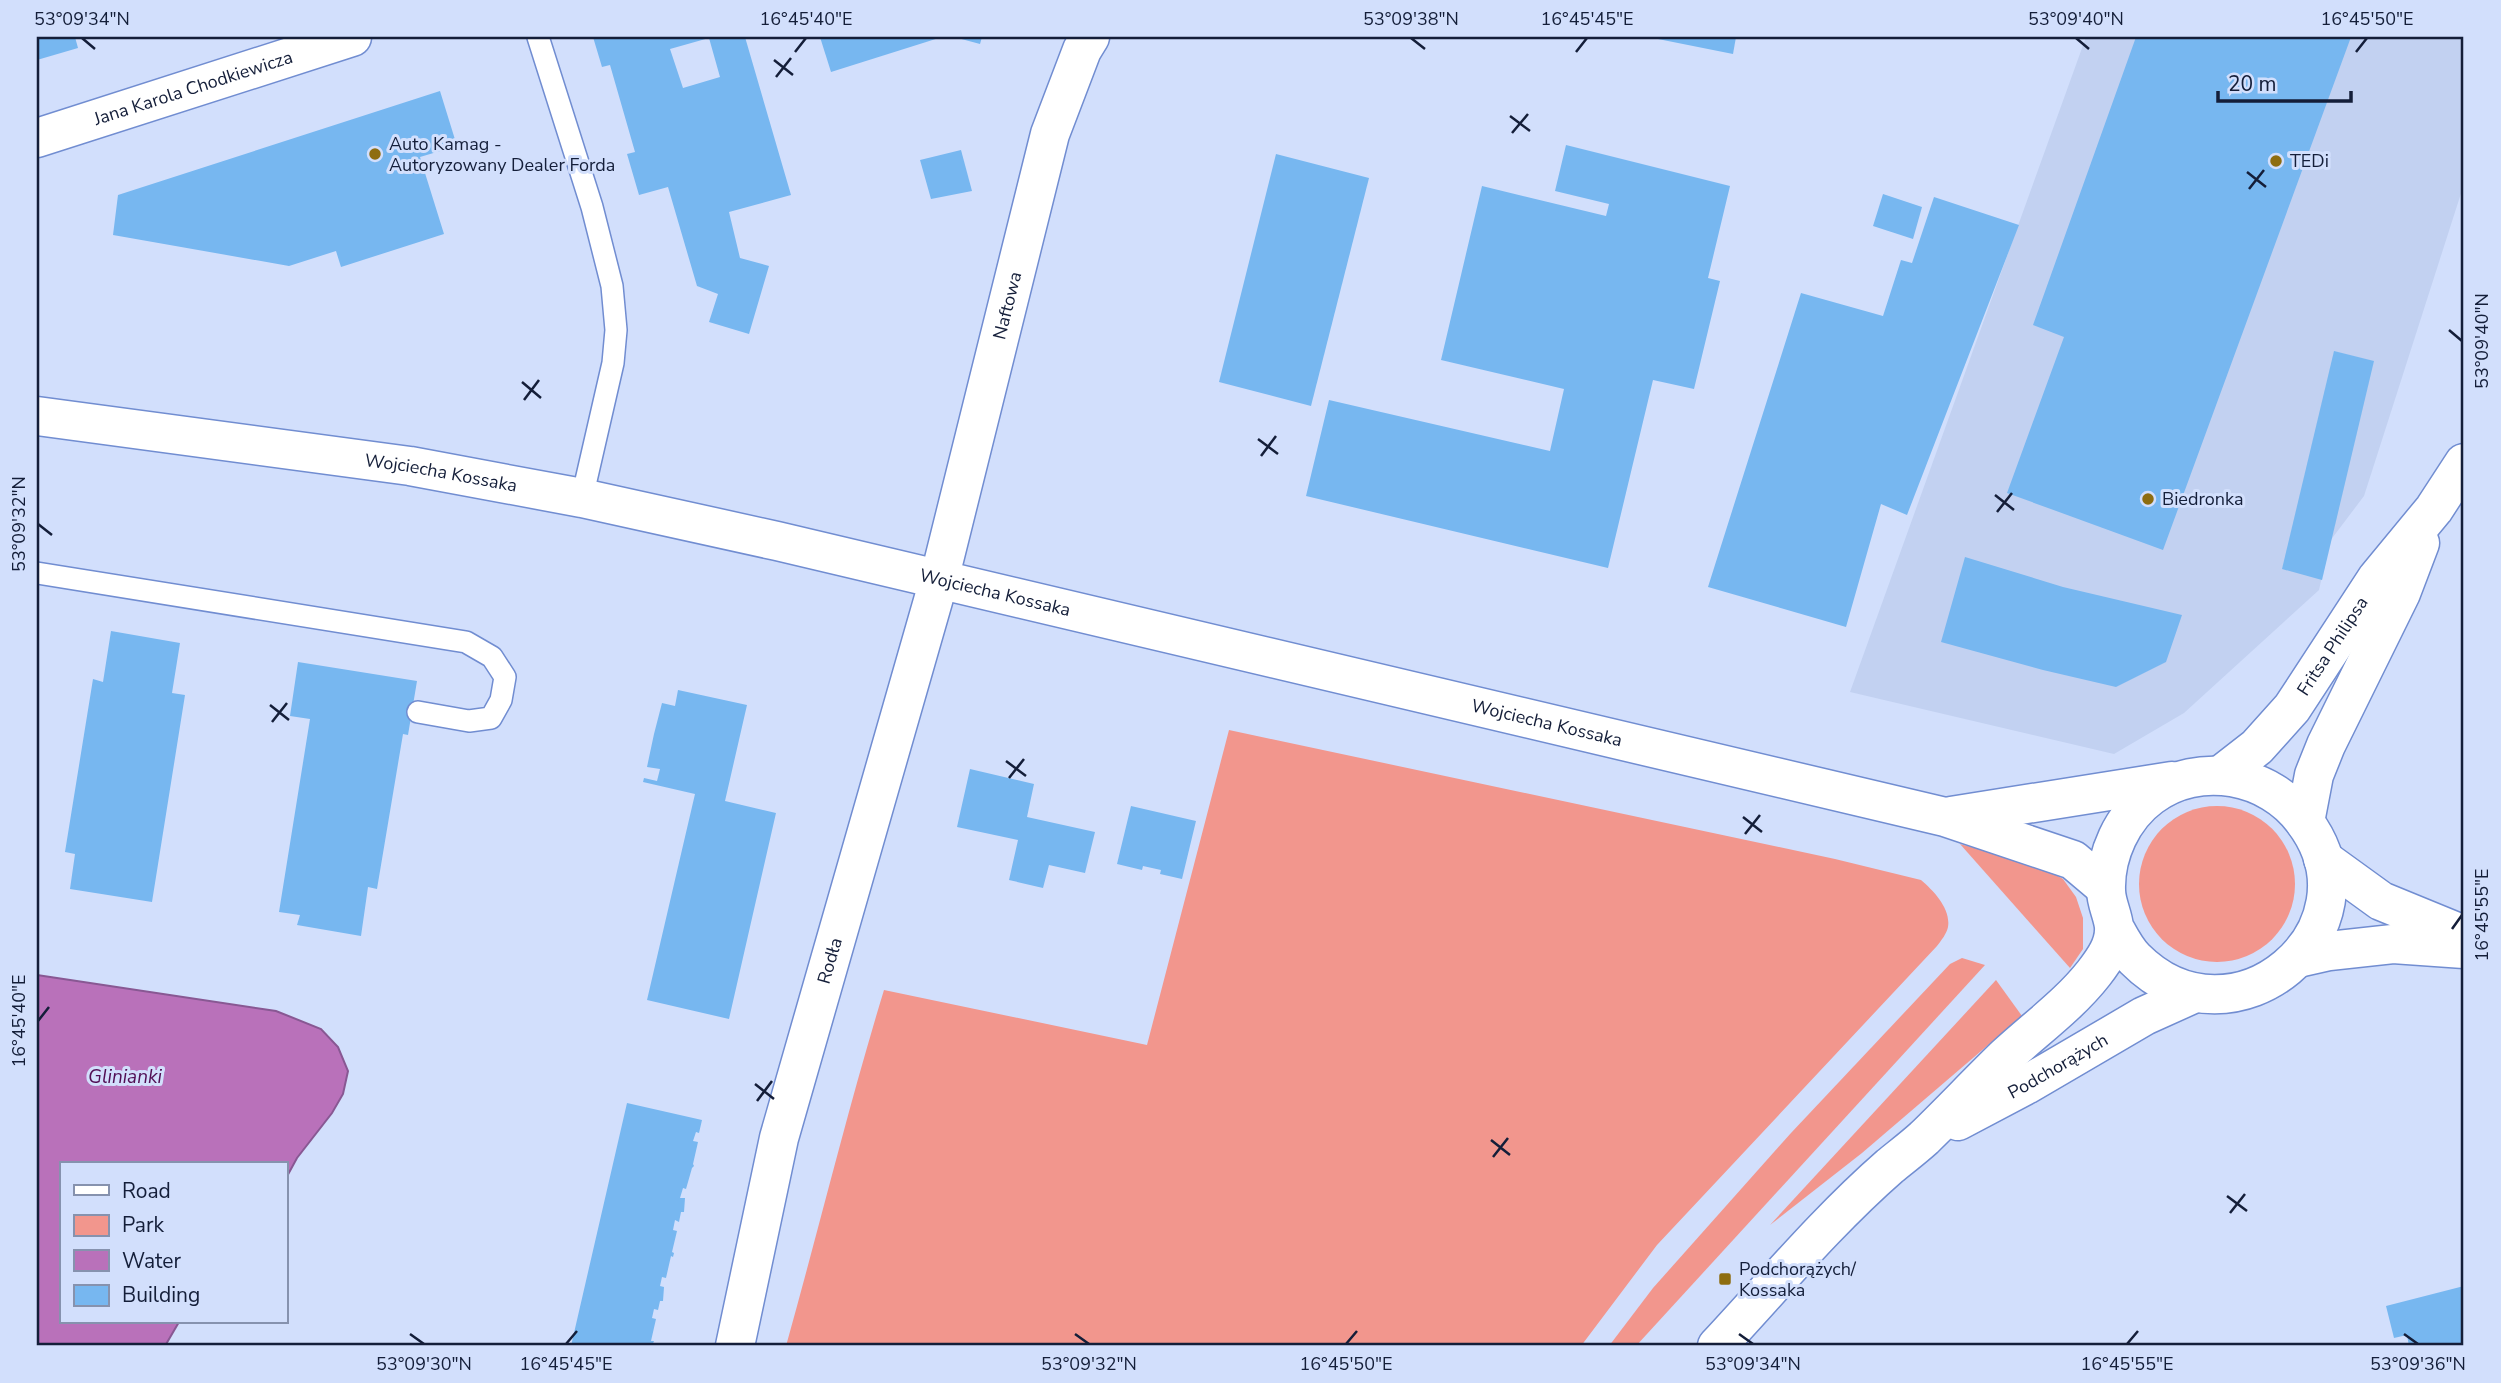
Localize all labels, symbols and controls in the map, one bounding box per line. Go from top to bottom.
text: 53°09'34"N [34,7,130,31]
text: 16°45'40"E [760,7,853,31]
text: 53°09'38"N [1363,7,1459,31]
text: 16°45'45"E [1541,7,1634,31]
text: 53°09'40"N [2028,7,2124,31]
text: 16°45'50"E [2321,7,2414,31]
street label: Jana Karola Chodkiewicza [90,45,296,131]
scale bar [2218,60,2350,104]
text: 20 m [2228,70,2277,98]
place label: Auto Kamag - Autoryzowany Dealer Forda [389,132,615,177]
marker: Auto Kamag - Autoryzowany Dealer Forda [367,146,383,162]
place label: TEDi [2290,149,2329,173]
marker: TEDi [2268,153,2284,169]
street label: Naftowa [987,269,1027,342]
text: 53°09'40"N [2470,293,2494,389]
street label: Wojciecha Kossaka [363,448,519,498]
text: 53°09'32"N [7,476,31,572]
place label: Biedronka [2162,487,2243,511]
marker: Biedronka [2140,491,2156,507]
street label: Wojciecha Kossaka [917,563,1073,622]
street label: Fritsa Philipsa [2291,592,2374,700]
street label: Wojciecha Kossaka [1469,693,1625,752]
text: 16°45'55"E [2470,869,2494,962]
street label: Rodła [812,935,848,987]
text: 16°45'40"E [7,975,31,1068]
street label: Podchorążych [2004,1028,2112,1104]
water label: Glinianki [88,1064,162,1090]
legend [60,1162,287,1324]
text: Road [122,1177,171,1205]
text: Park [122,1211,164,1239]
text: Water [122,1247,181,1275]
place label: Podchorążych/ Kossaka [1739,1257,1857,1302]
marker: Podchorążych/ Kossaka [1717,1271,1733,1287]
text: Building [122,1281,200,1309]
text: 53°09'30"N [376,1352,472,1376]
text: 16°45'45"E [520,1352,613,1376]
text: 53°09'32"N [1041,1352,1137,1376]
text: 16°45'50"E [1300,1352,1393,1376]
text: 53°09'34"N [1705,1352,1801,1376]
text: 16°45'55"E [2081,1352,2174,1376]
text: 53°09'36"N [2370,1352,2466,1376]

